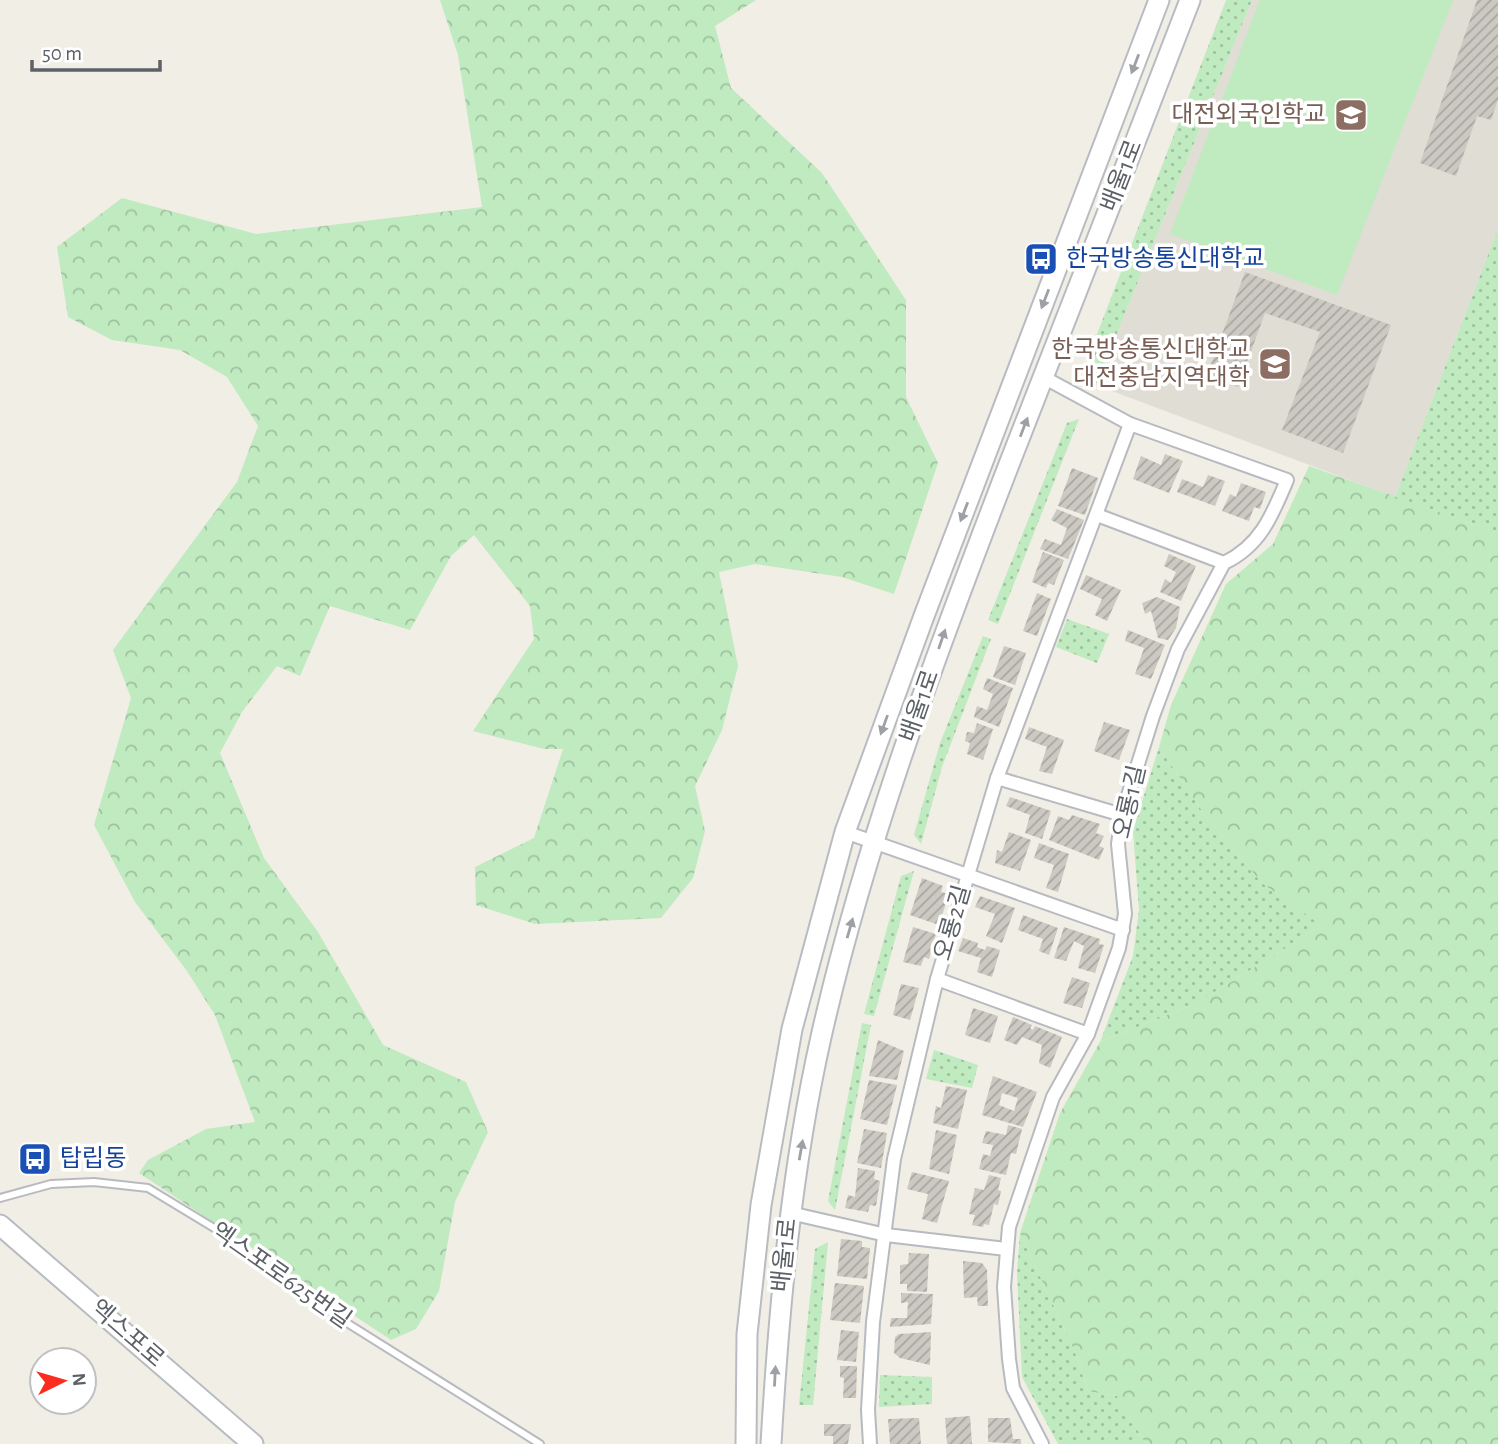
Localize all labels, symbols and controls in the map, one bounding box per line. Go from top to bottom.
scale bar [32,28,159,72]
text: 50 m [42,43,82,64]
one-way arrow [1129,53,1140,74]
school or university icon: 대전외국인학교 [1332,96,1370,134]
place label: 대전외국인학교 [1171,101,1326,127]
street label: 배울1로 [1097,137,1147,215]
bus stop icon: 한국방송통신대학교 [1022,240,1060,278]
place label: 한국방송통신대학교 [1066,245,1265,271]
one-way arrow [1039,289,1050,310]
place label: 한국방송통신대학교 대전충남지역대학 [1051,336,1250,390]
school or university icon: 한국방송통신대학교 대전충남지역대학 [1256,345,1294,383]
one-way arrow [1019,416,1030,437]
one-way arrow [958,501,969,522]
one-way arrow [937,629,948,650]
street label: 배울1로 [896,667,943,745]
one-way arrow [878,714,889,735]
street label: 오룡1길 [1109,763,1150,841]
street label: 오룡2길 [930,882,975,963]
one-way arrow [845,917,855,938]
one-way arrow [796,1139,807,1161]
bus stop icon: 탑립동 [16,1140,54,1178]
place label: 탑립동 [60,1146,126,1171]
street label: 배울1로 [768,1217,801,1293]
street label: 엑스포로625번길 [207,1218,356,1333]
street label: 엑스포로 [86,1295,169,1372]
north arrow [28,1346,98,1416]
one-way arrow [770,1365,781,1387]
text: N [68,1372,88,1387]

